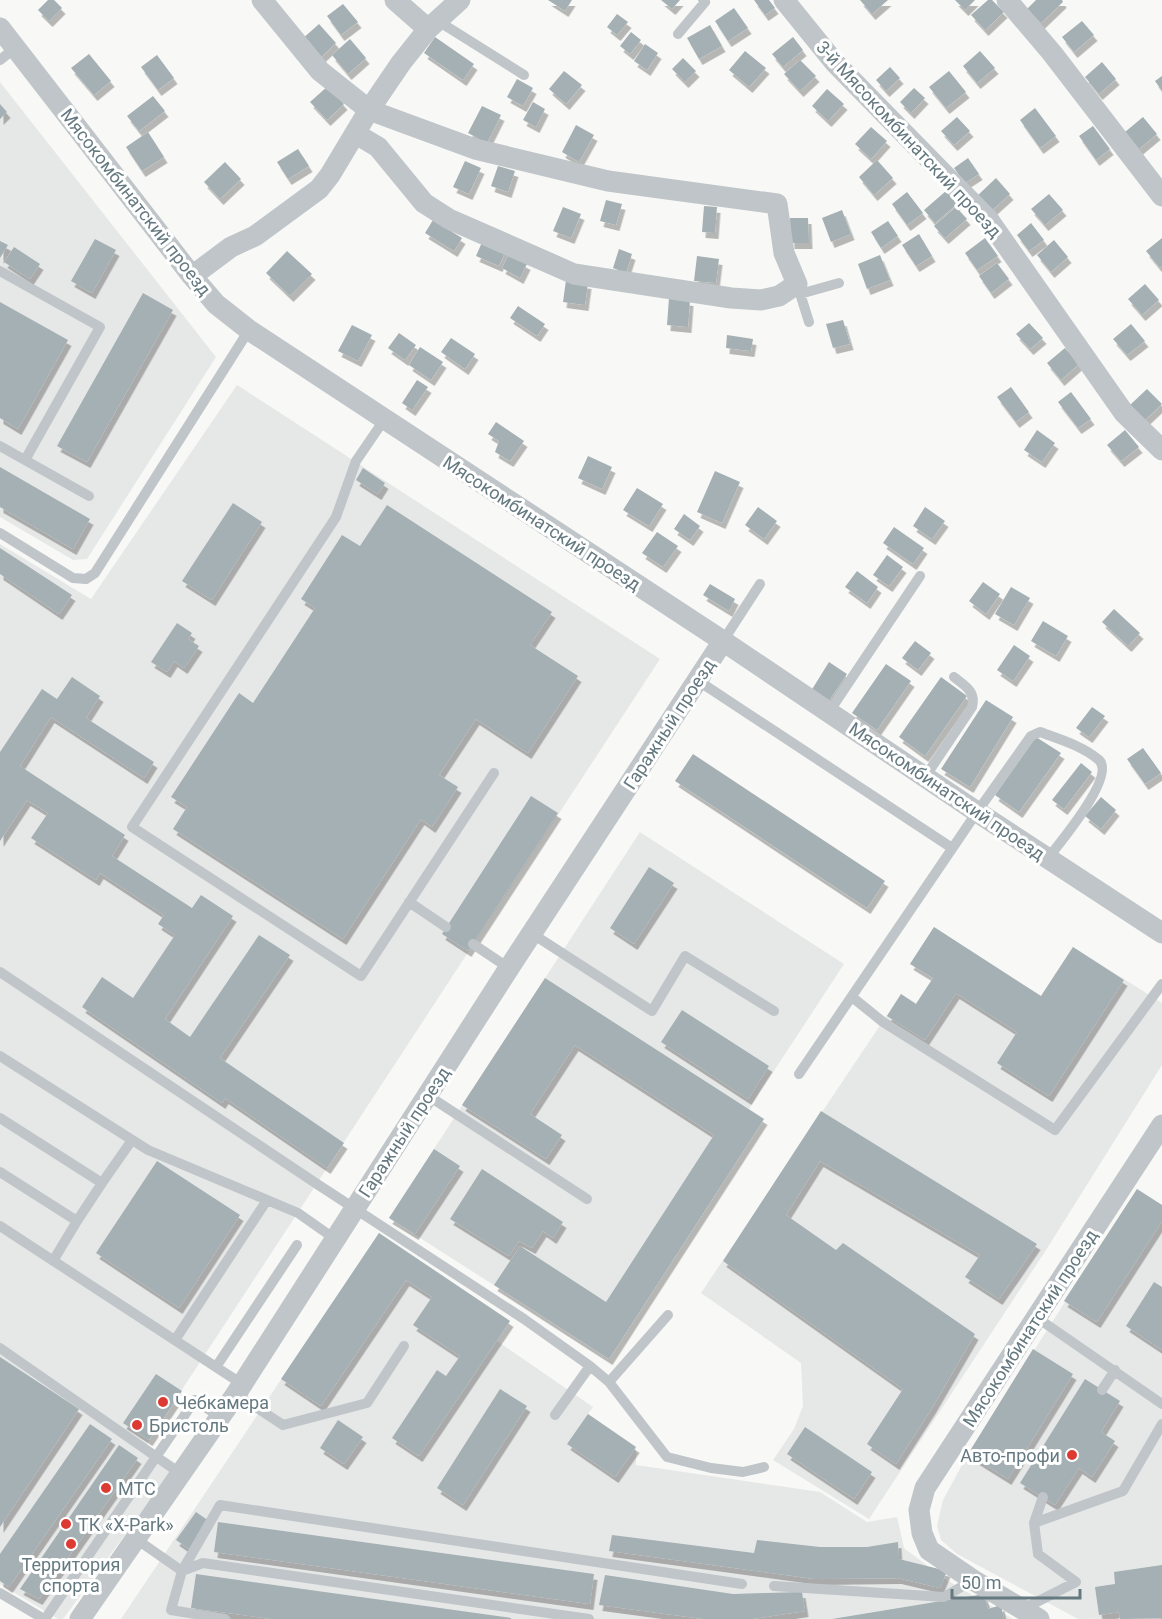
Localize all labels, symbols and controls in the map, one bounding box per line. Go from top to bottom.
street label: 3-й Мясокомбинатский проезд [812,36,1006,242]
street label: Мясокомбинатский проезд [57,104,216,300]
street label: Мясокомбинатский проезд [439,451,645,595]
street label: Гаражный проезд [619,655,719,793]
street label: Мясокомбинатский проезд [845,718,1049,864]
street label: Гаражный проезд [354,1063,454,1201]
street label: Мясокомбинатский проезд [958,1225,1102,1431]
place label: Чебкамера [175,1392,269,1413]
marker: Чебкамера [156,1395,170,1409]
place label: Бристоль [149,1415,229,1436]
marker: Бристоль [130,1418,144,1432]
place label: Авто-профи [960,1445,1060,1466]
marker: Авто-профи [1065,1448,1079,1462]
place label: МТС [118,1478,156,1499]
marker: МТС [99,1481,113,1495]
place label: ТК «X-Park» [78,1514,174,1535]
marker: ТК «X-Park» [59,1517,73,1531]
marker: Территория спорта [64,1537,78,1551]
place label: Территория спорта [22,1554,120,1596]
scale bar [952,1562,1080,1600]
text: 50 m [961,1572,1001,1593]

